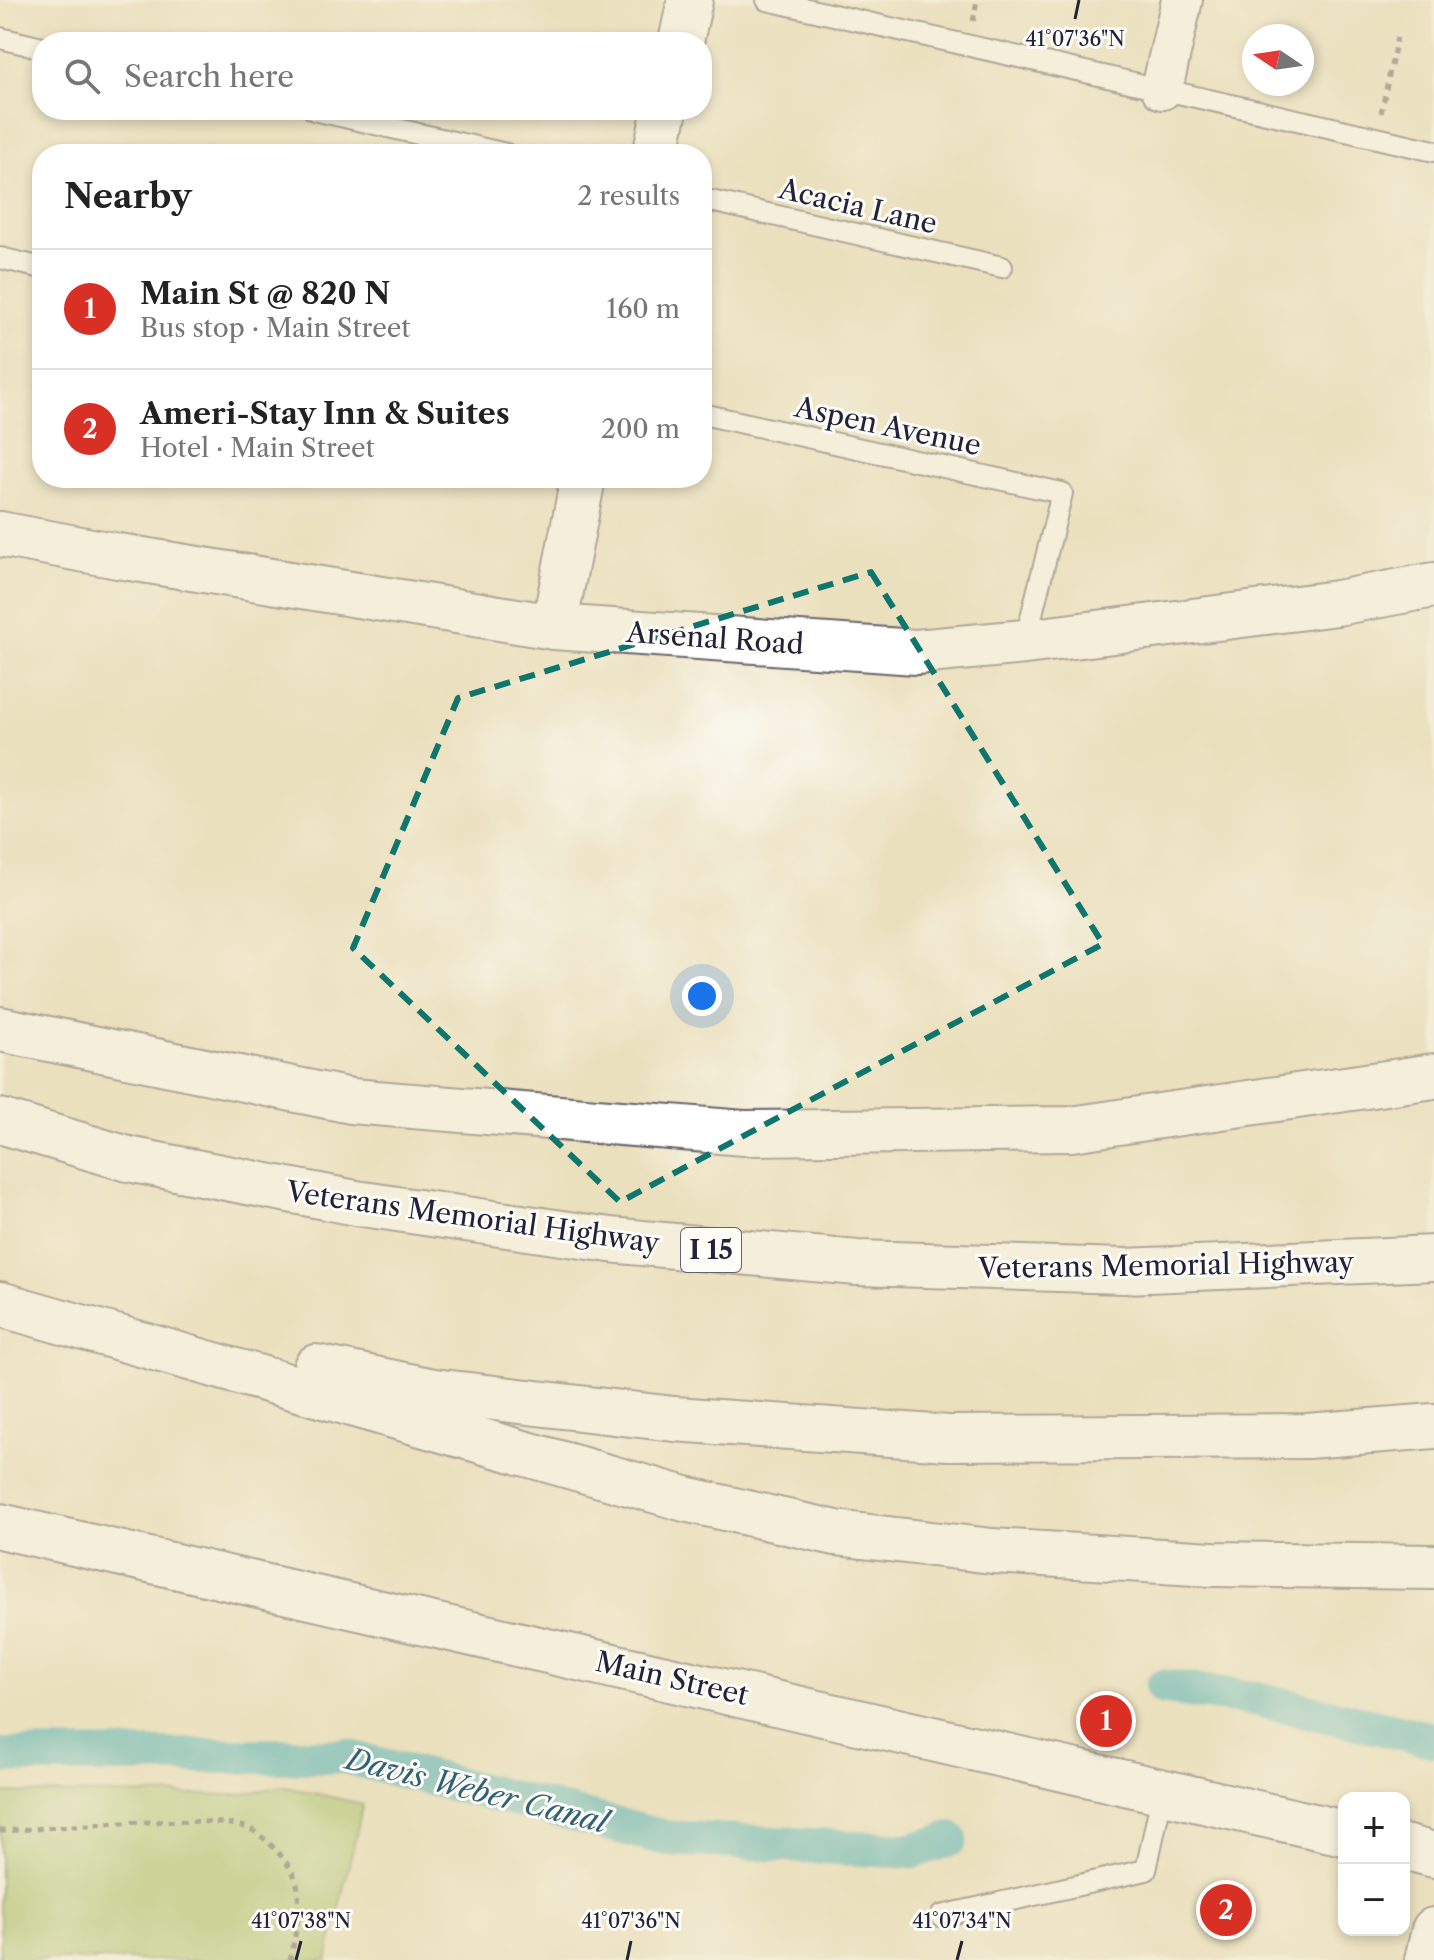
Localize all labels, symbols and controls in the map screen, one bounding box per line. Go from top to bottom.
north arrow [1242,24,1314,96]
text: 41°07'36"N [1025,27,1125,51]
search box [32,32,712,120]
icon: search [60,54,104,98]
text: Search here [124,58,294,95]
street label: Acacia Lane [775,171,940,241]
text: Nearby [64,175,192,217]
text: 2 results [577,180,680,212]
text: Main St @ 820 N [140,275,390,312]
text: 1 [84,293,96,325]
text: 160 m [606,293,680,325]
text: Bus stop · Main Street [140,312,411,344]
street label: Aspen Avenue [791,389,984,462]
text: Ameri-Stay Inn & Suites [140,395,510,432]
text: 2 [82,413,98,445]
text: 200 m [601,413,680,445]
text: Hotel · Main Street [140,432,375,464]
street label: Arsenal Road [624,615,805,661]
your location [682,976,722,1016]
street label: Veterans Memorial Highway [283,1174,662,1260]
road number: I 15 [681,1228,741,1272]
street label: Veterans Memorial Highway [977,1245,1355,1285]
street label: Main Street [592,1644,752,1712]
pin: 1 [1080,1691,1132,1751]
water label: Davis Weber Canal [340,1740,615,1842]
map controls [1338,1792,1410,1936]
button: + [1338,1792,1410,1864]
button: − [1338,1864,1410,1936]
pin: 2 [1200,1880,1252,1940]
text: 41°07'38"N [251,1909,351,1933]
text: 41°07'36"N [581,1909,681,1933]
text: 41°07'34"N [912,1909,1012,1933]

